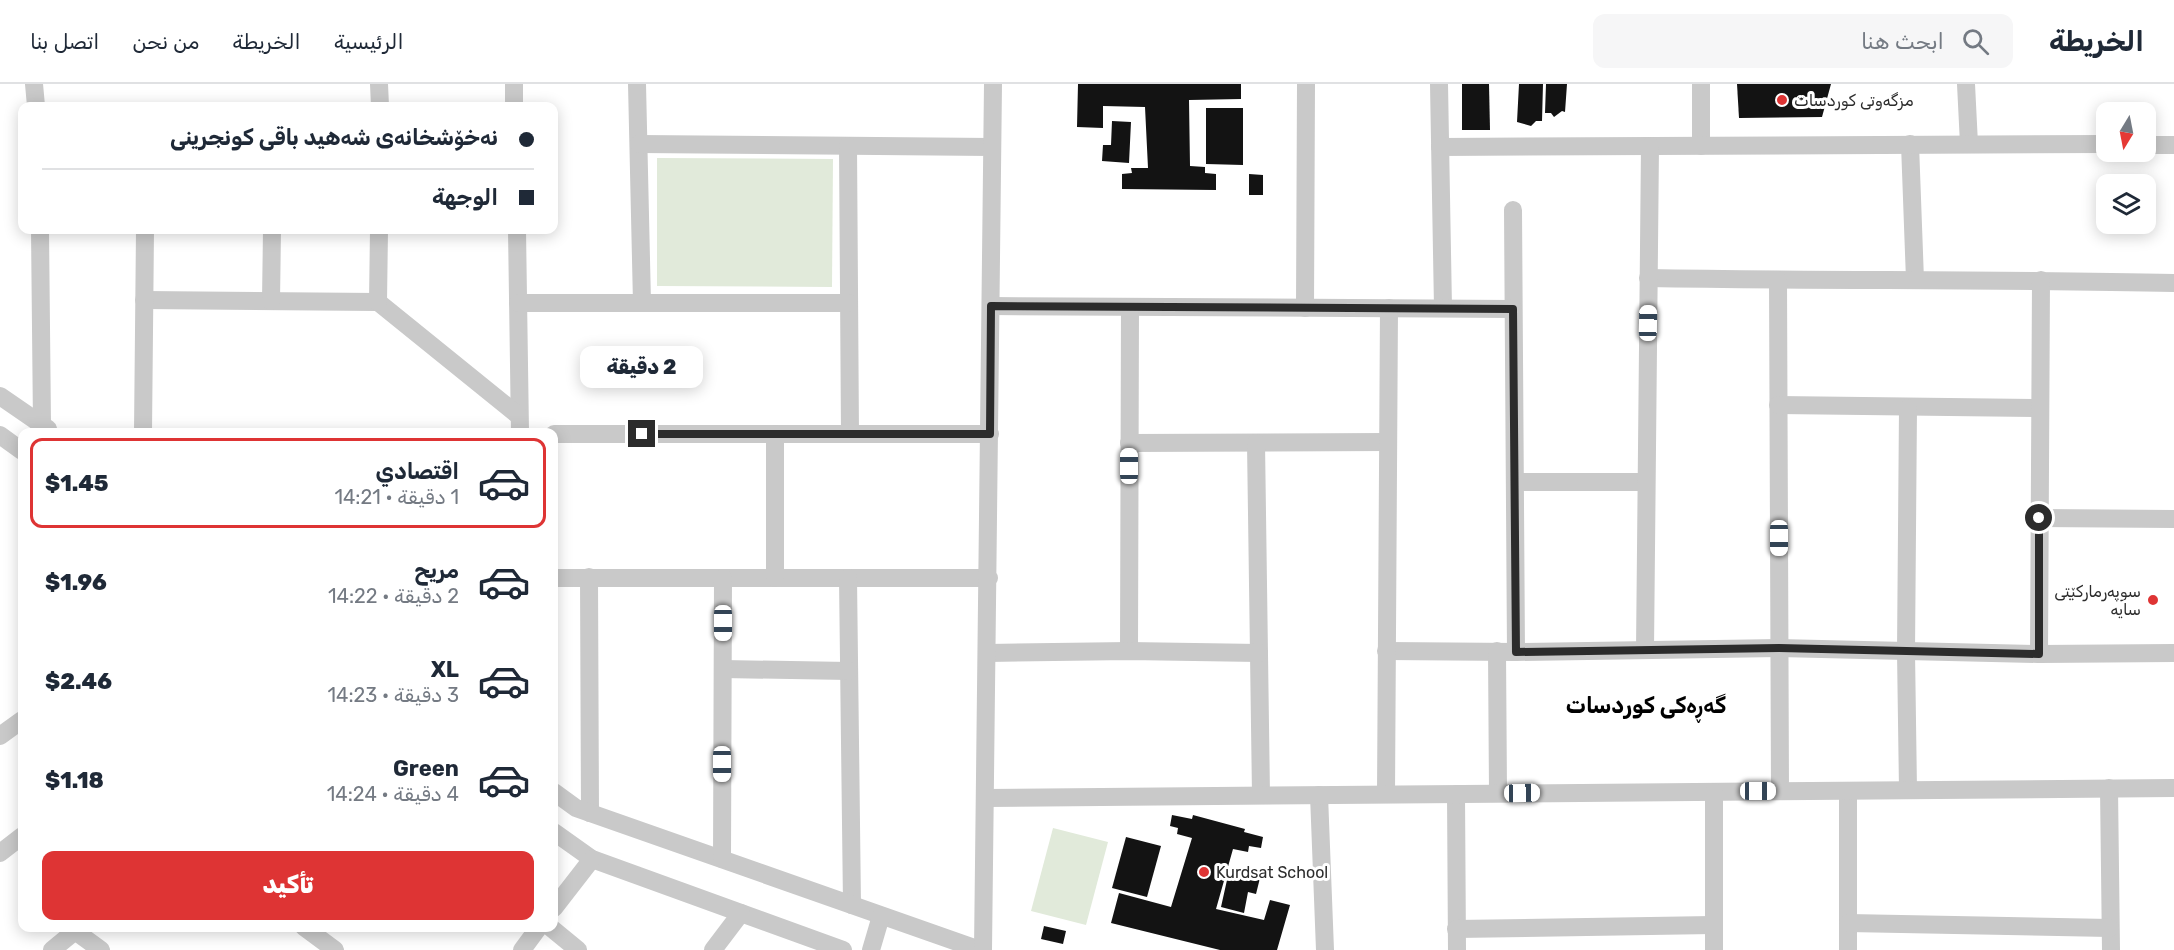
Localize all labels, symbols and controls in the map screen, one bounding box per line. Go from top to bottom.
search box [1593,14,2013,68]
icon: search [1959,25,1992,58]
text: الخريطة [2049,25,2144,58]
text: ابحث هنا [1861,28,1944,55]
text: اتصل بنا [30,29,99,54]
text: من نحن [132,29,199,54]
text: الخريطة [232,29,301,54]
text: الرئيسية [334,29,404,54]
place label: مزگەوتی كوردسات [1794,91,1914,111]
marker: مزگەوتی كوردسات [1775,93,1789,107]
north arrow [2096,102,2156,162]
map controls [2096,102,2156,234]
text: نەخۆشخانەی شەهید باقی کونجرینی [170,124,498,151]
button: layers [2096,174,2156,234]
text: الوجهة [432,184,498,211]
car [1639,305,1657,341]
callout: 2 دقيقة [580,347,704,389]
text: 2 دقيقة [606,355,677,379]
route end [628,420,655,447]
car [1120,448,1138,484]
icon: car [477,456,531,510]
text: اقتصادي [376,458,459,485]
text: $1.45 [45,470,109,497]
text: 1 دقيقة · 14:21 [334,485,459,509]
route start [2025,504,2052,531]
car [1770,520,1788,556]
icon: car [477,555,531,609]
text: مريح [414,557,459,584]
text: $1.96 [45,569,107,596]
place label: سوپەرمارکێتی سایە [2054,582,2141,619]
text: 2 دقيقة · 14:22 [328,584,459,608]
marker: سوپەرمارکێتی سایە [2146,593,2160,607]
car [714,605,732,641]
icon: car [477,654,531,708]
text: XL [431,656,459,683]
text: $2.46 [45,668,112,695]
text: 3 دقيقة · 14:23 [327,683,459,707]
district label: گەڕەکی کوردسات [1566,692,1726,723]
car [713,746,731,782]
icon: car [477,753,531,807]
text: Green [393,755,459,782]
text: $1.18 [45,767,104,794]
text: 4 دقيقة · 14:24 [327,782,459,806]
car [1740,782,1776,800]
car [1504,784,1540,802]
button: تأكيد [42,851,534,920]
place label: Kurdsat School [1216,863,1328,882]
marker: Kurdsat School [1197,865,1211,879]

